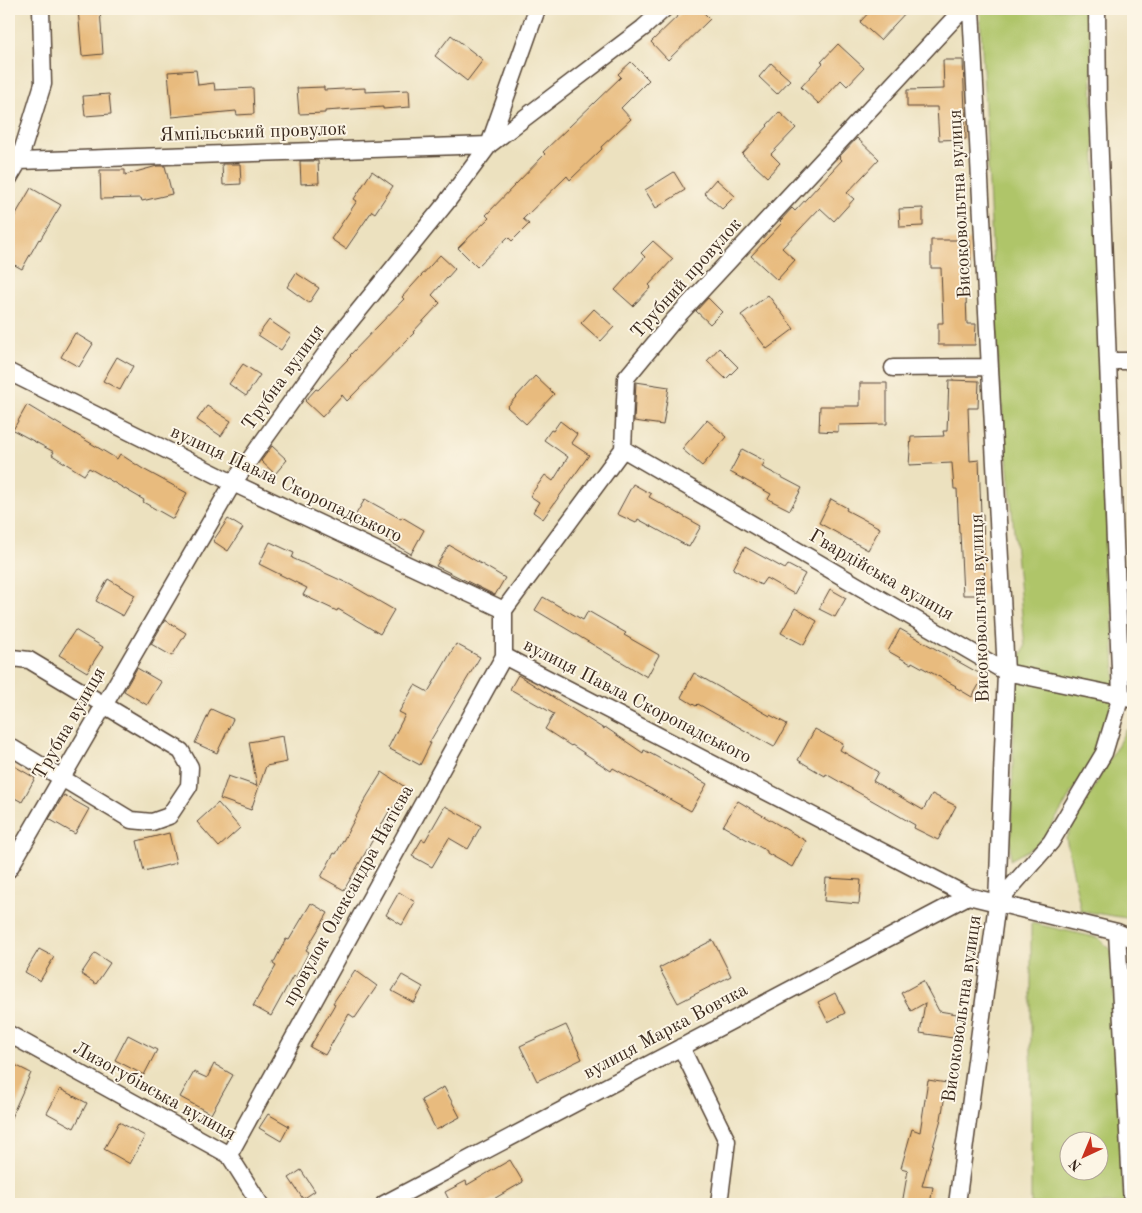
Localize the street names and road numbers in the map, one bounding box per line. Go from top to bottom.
street label: Високовольтна вулиця [947,109,975,299]
street label: Ямпільський провулок [159,120,347,146]
street label: Трубний провулок [628,215,746,343]
street label: Трубна вулиця [239,321,329,434]
street label: вулиця Павла Скоропадського [167,423,405,547]
street label: Високовольтна вулиця [968,513,994,703]
street label: Гвардійська вулиця [805,527,957,625]
street label: вулиця Павла Скоропадського [520,636,754,768]
street label: Трубна вулиця [30,665,110,783]
street label: провулок Олександра Натієва [280,782,418,1010]
street label: Високовольтна вулиця [940,914,986,1104]
street label: вулиця Марка Вовчка [581,980,752,1083]
street label: Лизогубівська вулиця [69,1039,239,1145]

